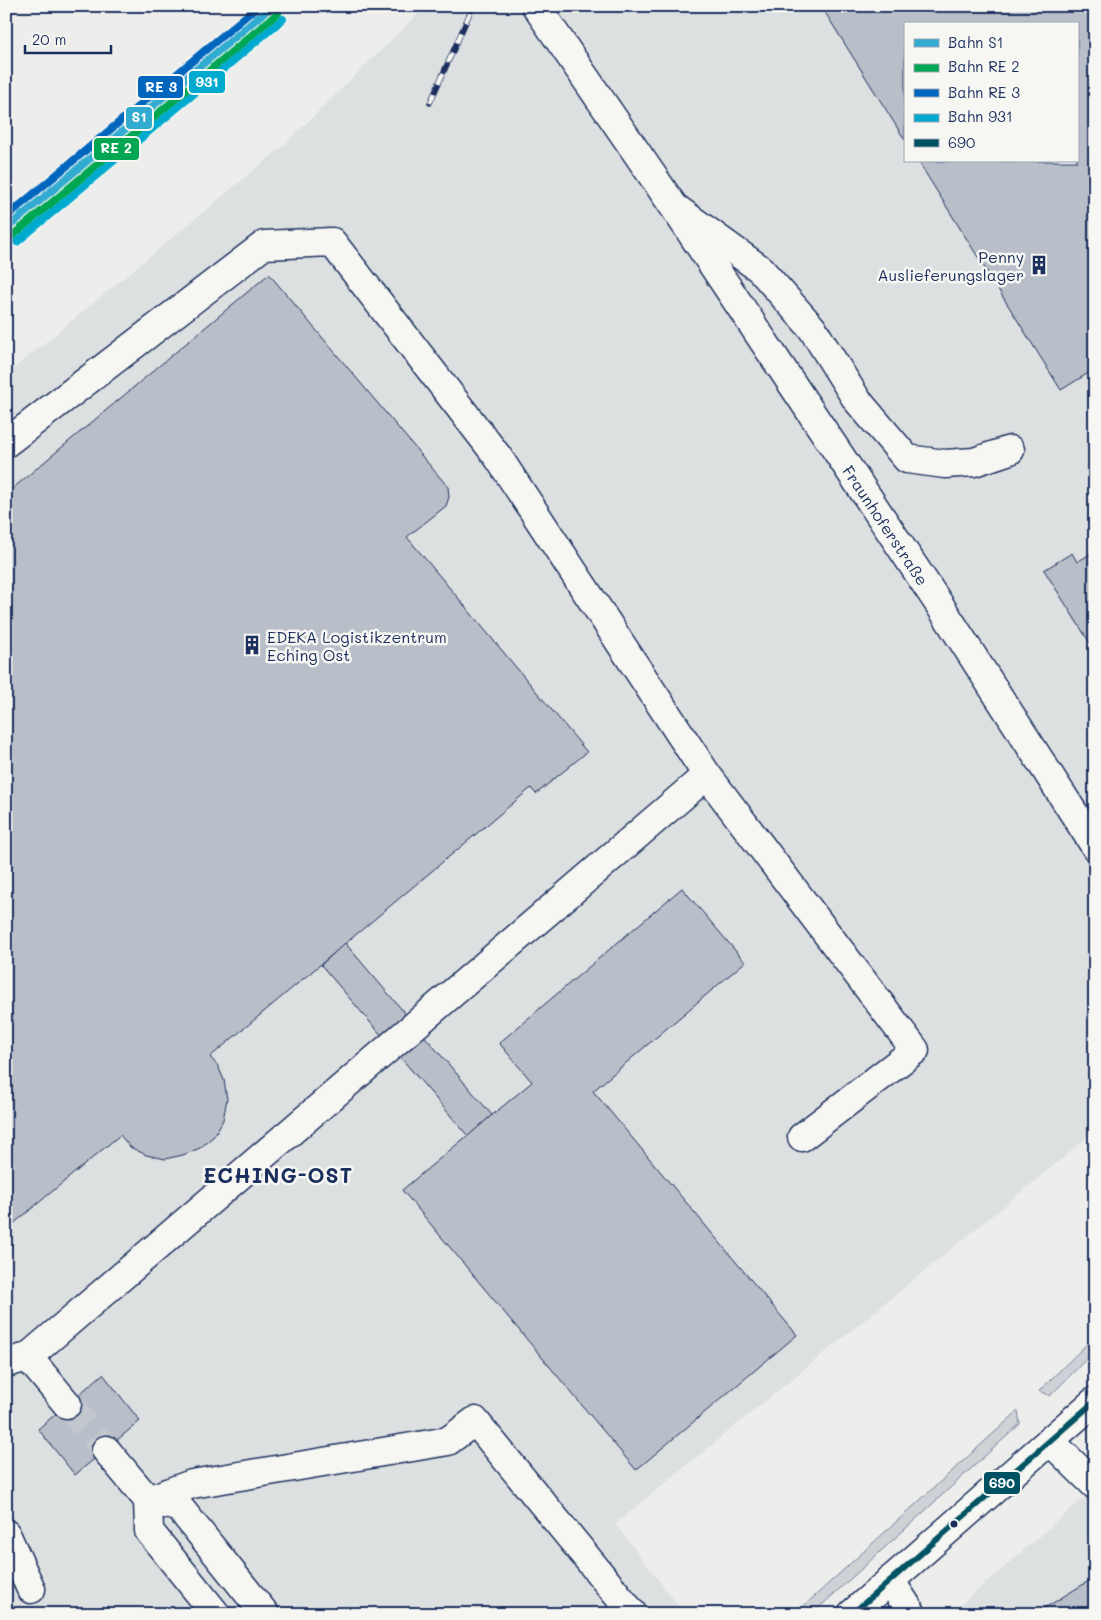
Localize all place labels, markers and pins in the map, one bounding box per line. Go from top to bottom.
place label: Penny Auslieferungslager [878,246,1024,285]
building icon: Penny Auslieferungslager [1028,254,1050,276]
place label: EDEKA Logistikzentrum Eching Ost [267,626,447,665]
building icon: EDEKA Logistikzentrum Eching Ost [241,634,263,656]
unlabelled marker [949,1519,959,1529]

